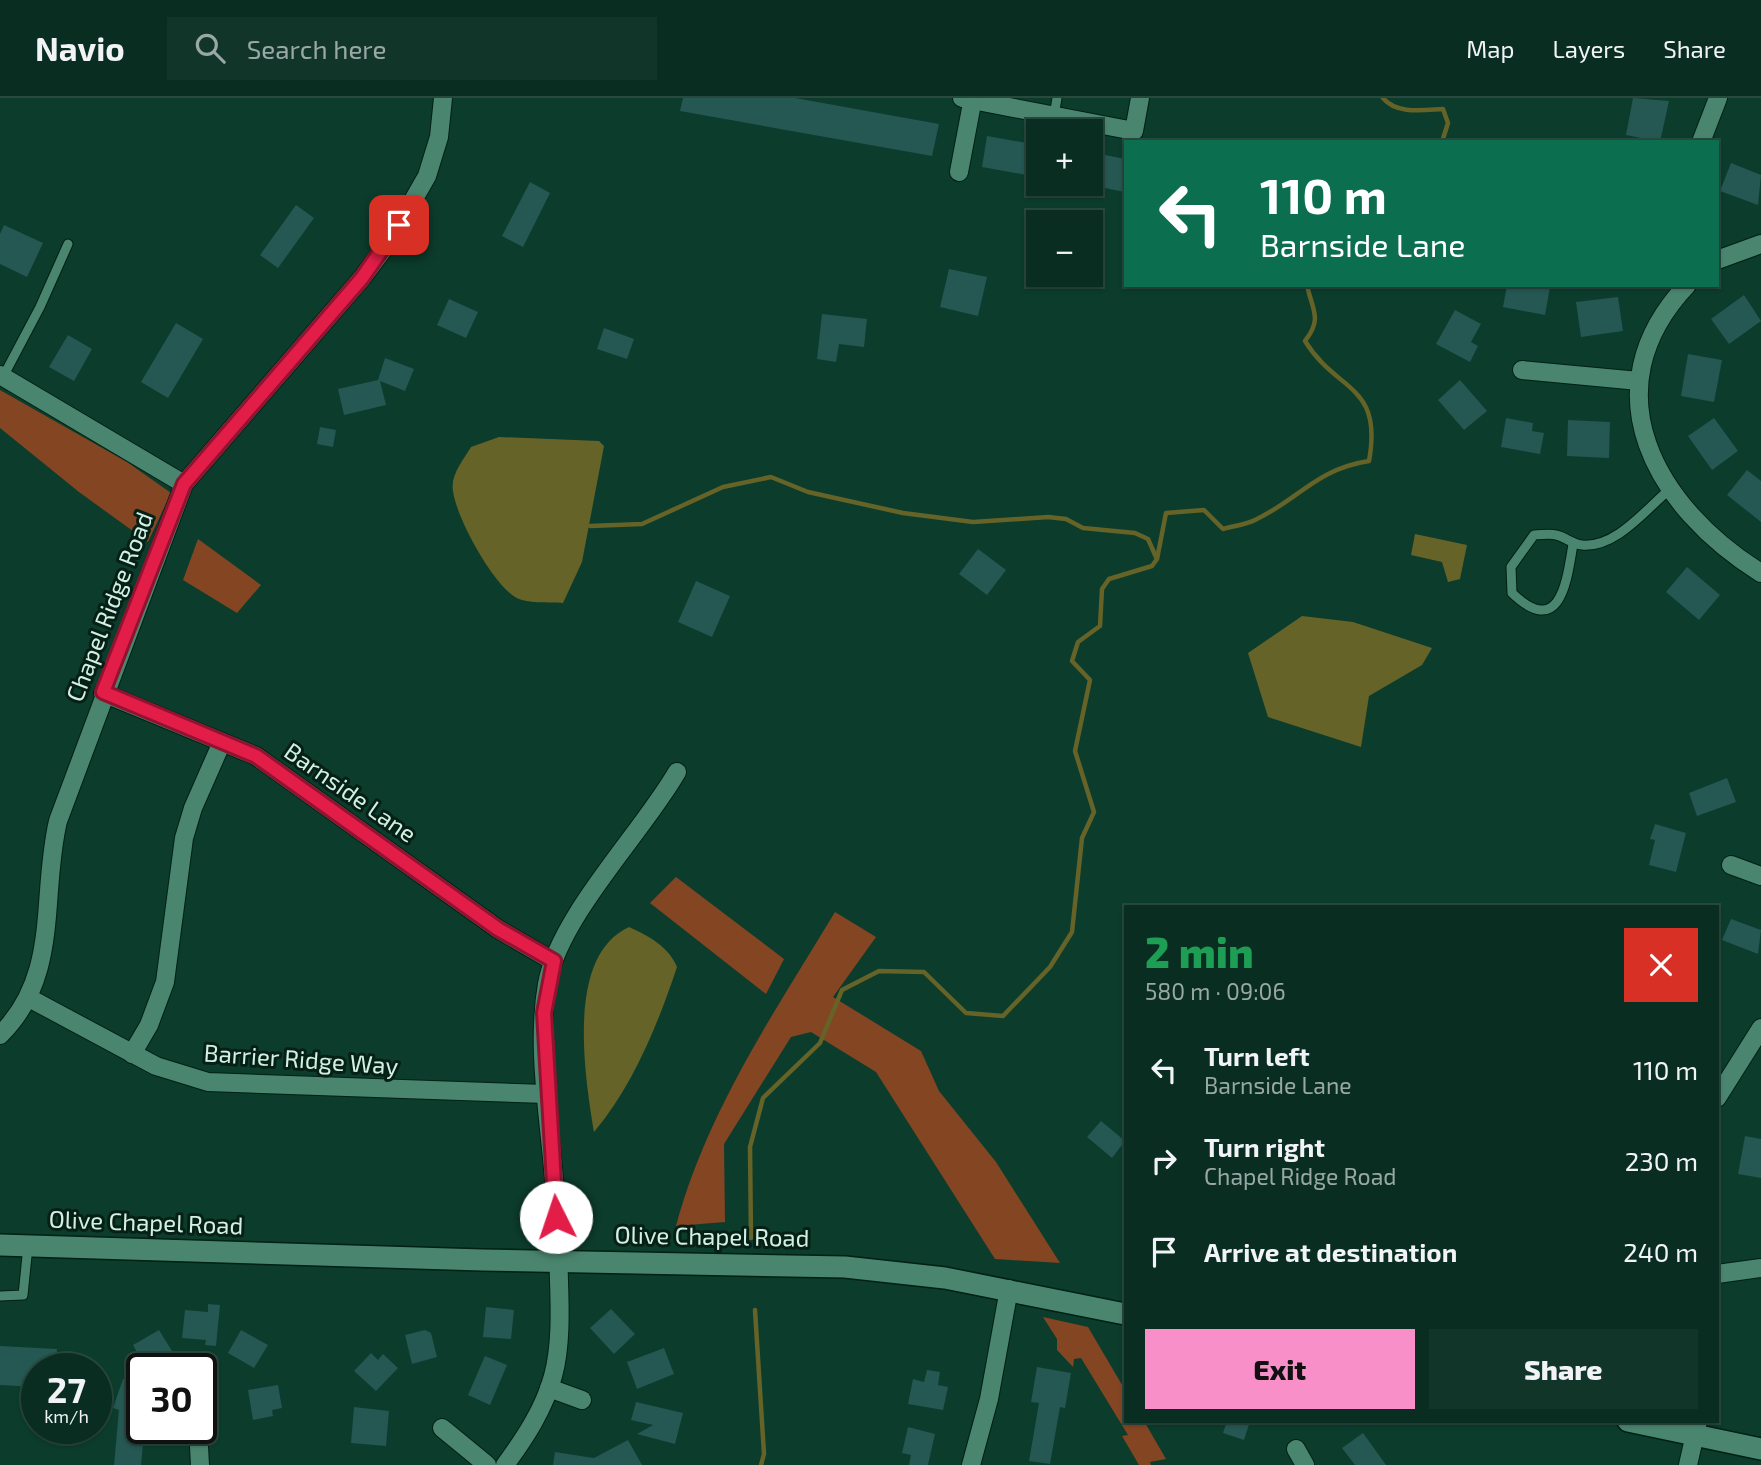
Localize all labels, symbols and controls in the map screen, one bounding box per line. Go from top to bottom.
search box [167,17,657,80]
text: Navio [35,28,125,68]
icon: search [191,29,229,67]
text: Search here [247,33,386,64]
text: Map [1466,34,1514,63]
text: Layers [1552,34,1625,63]
text: Share [1663,34,1726,63]
map controls [1026,119,1103,287]
button: + [1026,119,1103,196]
text: 110 m [1260,165,1387,224]
icon: left [1145,168,1236,259]
pin [369,195,429,255]
icon: arrive [380,206,418,244]
button: − [1026,210,1103,287]
text: Barnside Lane [1260,225,1465,263]
street label: Chapel Ridge Road [59,508,158,705]
street label: Barnside Lane [279,736,422,848]
text: 2 min [1145,926,1254,976]
button: close [1624,928,1698,1002]
text: 580 m · 09:06 [1145,977,1286,1005]
street label: Barrier Ridge Way [203,1037,400,1080]
text: Turn left [1204,1040,1310,1071]
icon: left [1145,1051,1183,1089]
text: 110 m [1633,1054,1698,1085]
text: Barnside Lane [1204,1071,1352,1099]
text: Turn right [1204,1131,1325,1162]
icon: right [1145,1142,1183,1180]
text: 230 m [1625,1145,1698,1176]
text: Chapel Ridge Road [1204,1162,1396,1190]
position arrow [519,1180,593,1254]
street label: Olive Chapel Road [48,1204,244,1239]
street label: Olive Chapel Road [614,1219,810,1252]
icon: arrive [1145,1233,1183,1271]
text: Arrive at destination [1204,1236,1457,1267]
text: 240 m [1623,1236,1698,1267]
button: Exit [1145,1329,1415,1409]
button: Share [1429,1329,1698,1409]
speed limit sign: 30 [126,1353,217,1444]
text: 27 [47,1368,86,1410]
text: km/h [44,1405,89,1427]

